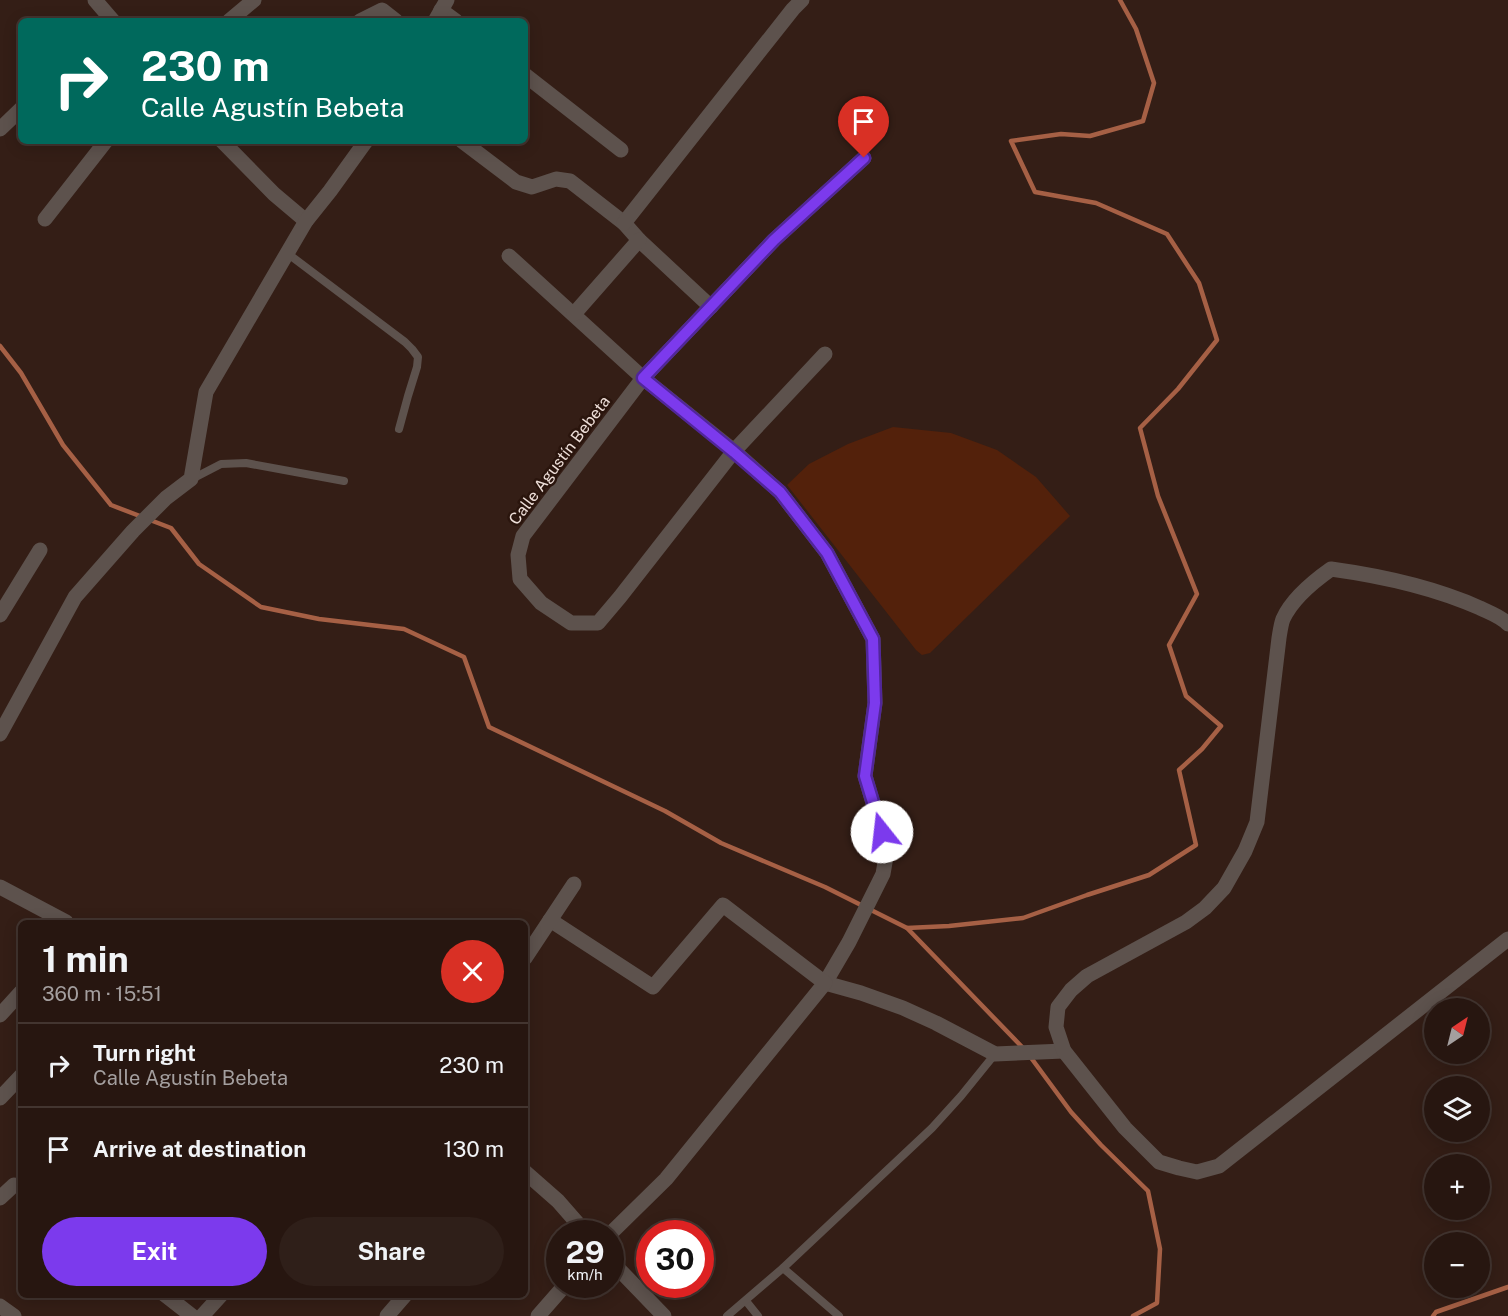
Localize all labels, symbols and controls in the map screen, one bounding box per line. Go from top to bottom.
text: 230 m [141,41,270,90]
icon: right [42,42,120,120]
text: Calle Agustín Bebeta [141,91,404,123]
pin [838,96,889,158]
icon: arrive [847,105,880,138]
street label: Calle Agustín Bebeta [505,392,614,528]
position arrow [850,800,914,864]
text: 1 min [42,938,129,980]
button: close [441,940,504,1003]
text: 360 m · 15:51 [42,982,162,1006]
north arrow [1424,998,1490,1064]
map controls [1424,998,1490,1298]
text: Turn right [93,1040,196,1066]
icon: right [42,1049,75,1082]
text: 230 m [439,1052,504,1078]
text: Calle Agustín Bebeta [93,1066,288,1090]
button: layers [1424,1076,1490,1142]
icon: arrive [42,1133,75,1166]
text: Arrive at destination [93,1136,306,1162]
text: 130 m [443,1136,504,1162]
button: + [1424,1154,1490,1220]
button: Exit [42,1217,267,1286]
button: Share [279,1217,504,1286]
speed limit sign: 30 [636,1220,714,1298]
button: − [1424,1232,1490,1298]
text: 29 [566,1234,604,1270]
text: km/h [567,1266,603,1283]

